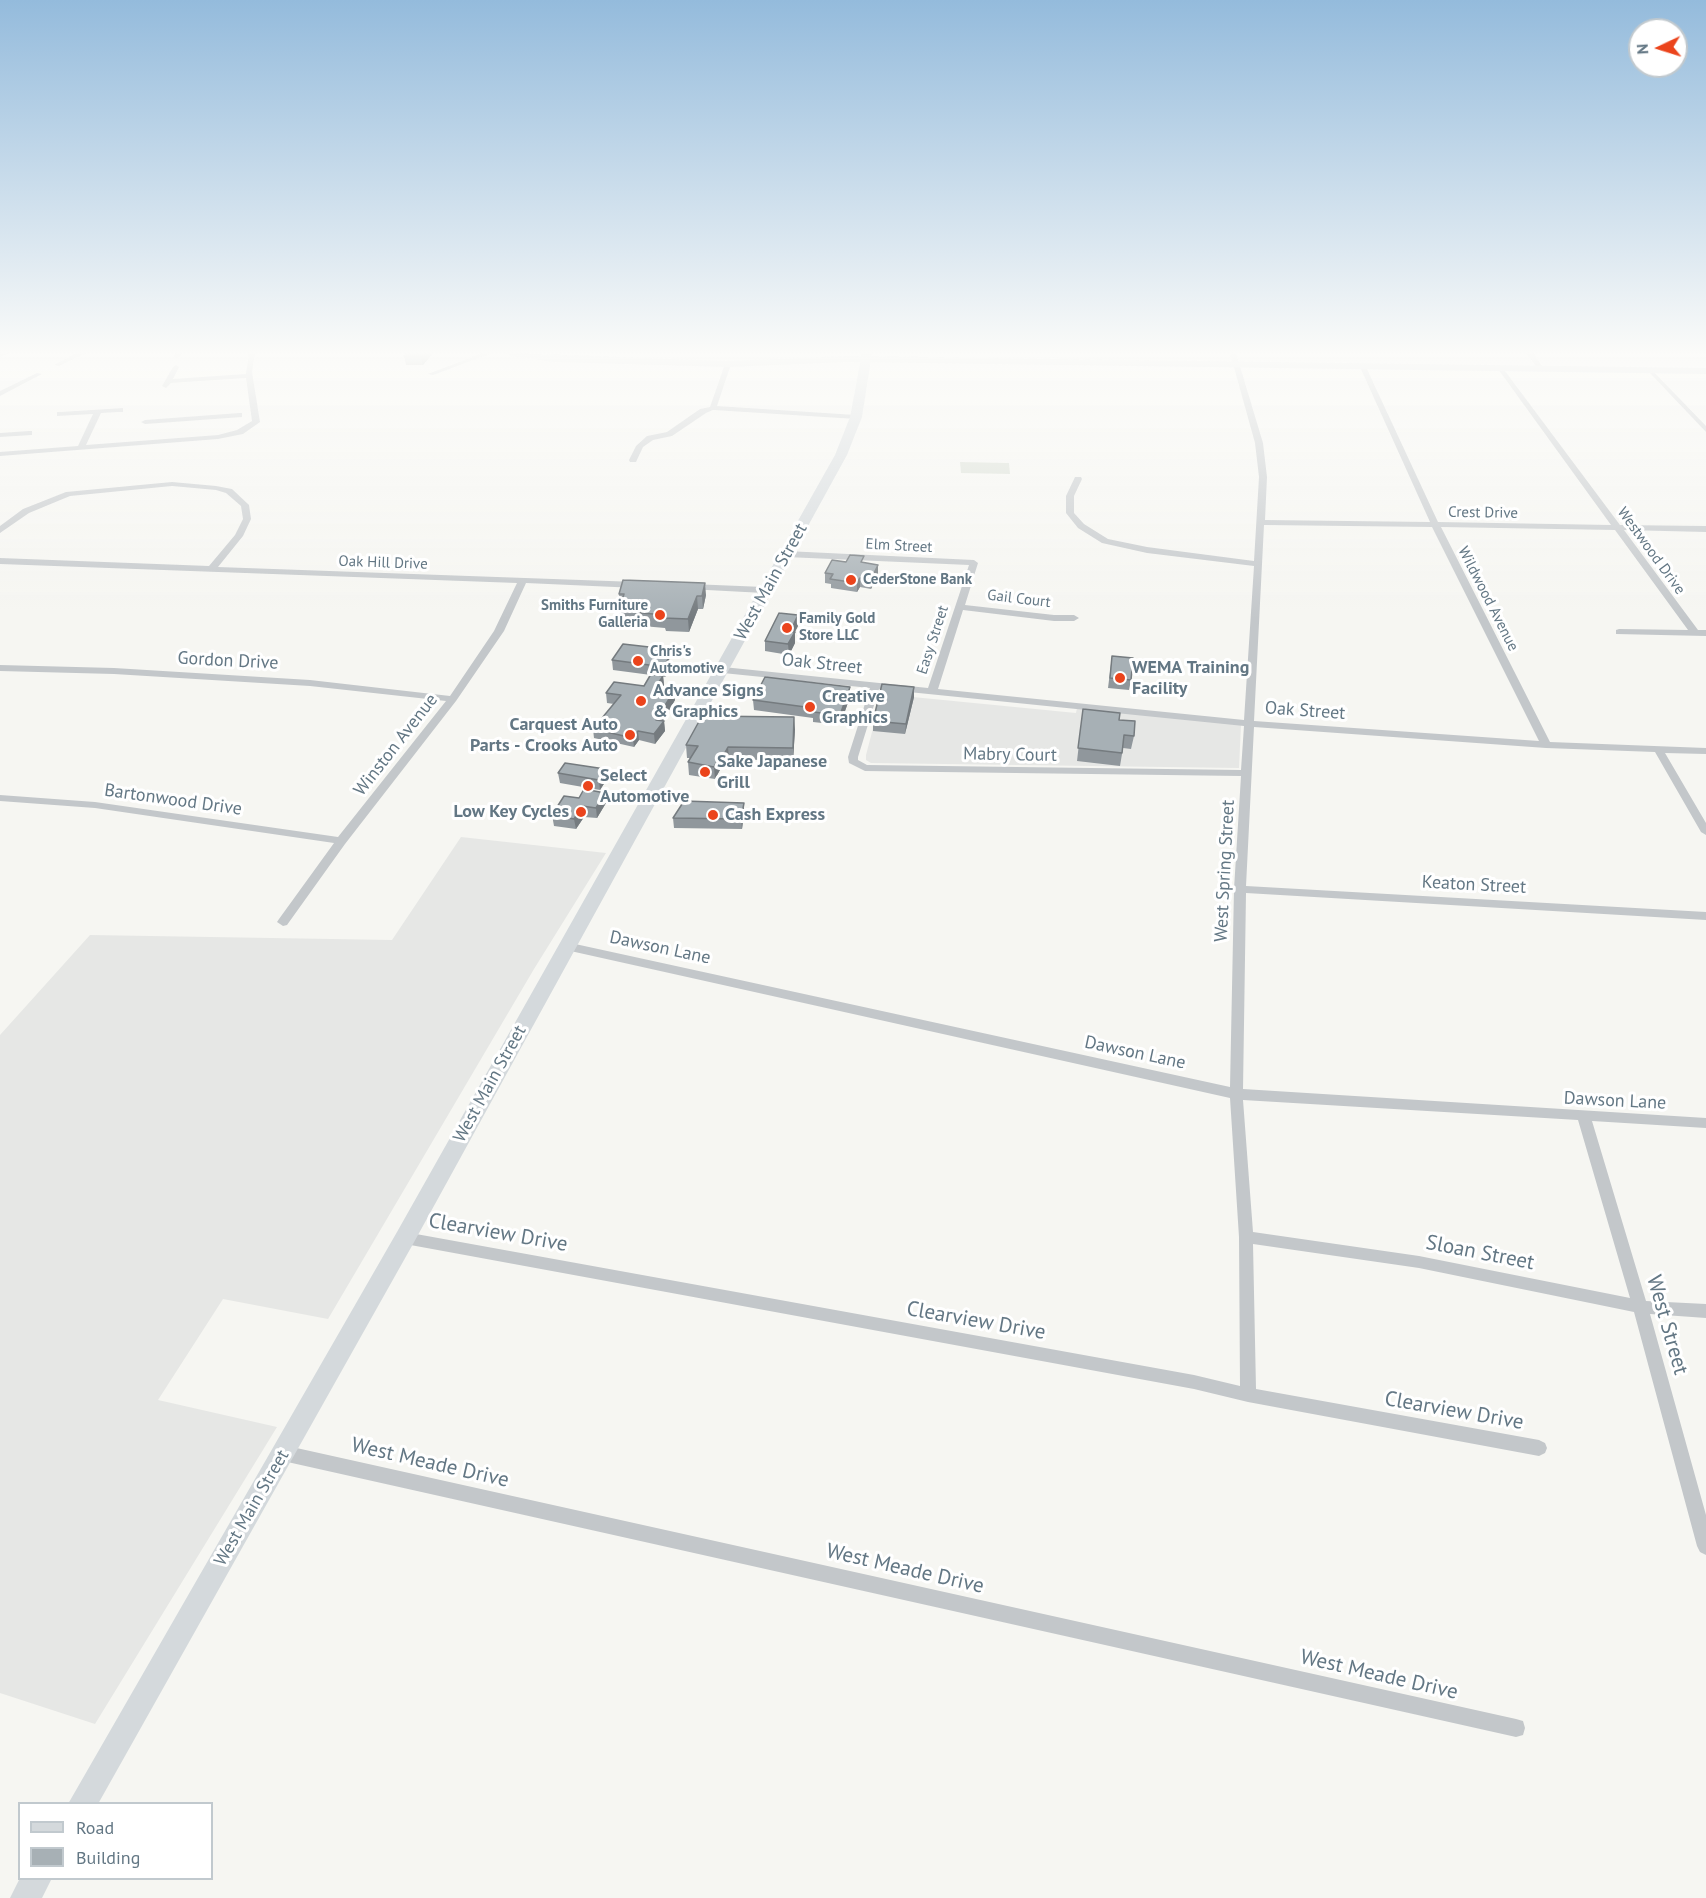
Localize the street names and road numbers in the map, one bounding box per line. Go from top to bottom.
street label: Crest Drive [1448,503,1518,523]
street label: Westwood Drive [1613,504,1689,598]
street label: West Main Street [730,520,812,644]
street label: Elm Street [865,535,933,557]
street label: Wildwood Avenue [1454,544,1522,654]
street label: Oak Hill Drive [338,552,428,574]
street label: Gail Court [986,586,1052,612]
street label: Easy Street [913,603,953,677]
street label: Gordon Drive [177,648,279,674]
street label: Oak Street [781,649,863,679]
street label: Winston Avenue [349,690,443,800]
street label: Oak Street [1264,697,1346,725]
street label: Mabry Court [963,743,1057,767]
street label: Bartonwood Drive [103,780,243,820]
street label: West Spring Street [1210,799,1240,943]
street label: Keaton Street [1421,871,1527,899]
street label: Dawson Lane [608,927,712,969]
street label: West Main Street [449,1022,531,1146]
street label: Dawson Lane [1083,1032,1187,1074]
street label: Dawson Lane [1563,1088,1667,1114]
street label: Clearview Drive [427,1208,569,1258]
street label: Sloan Street [1424,1230,1536,1276]
street label: West Street [1641,1272,1693,1378]
street label: Clearview Drive [905,1296,1047,1346]
street label: Clearview Drive [1383,1386,1525,1436]
street label: West Meade Drive [349,1433,511,1493]
street label: West Main Street [210,1446,294,1570]
street label: West Meade Drive [824,1539,986,1599]
street label: West Meade Drive [1298,1645,1460,1705]

